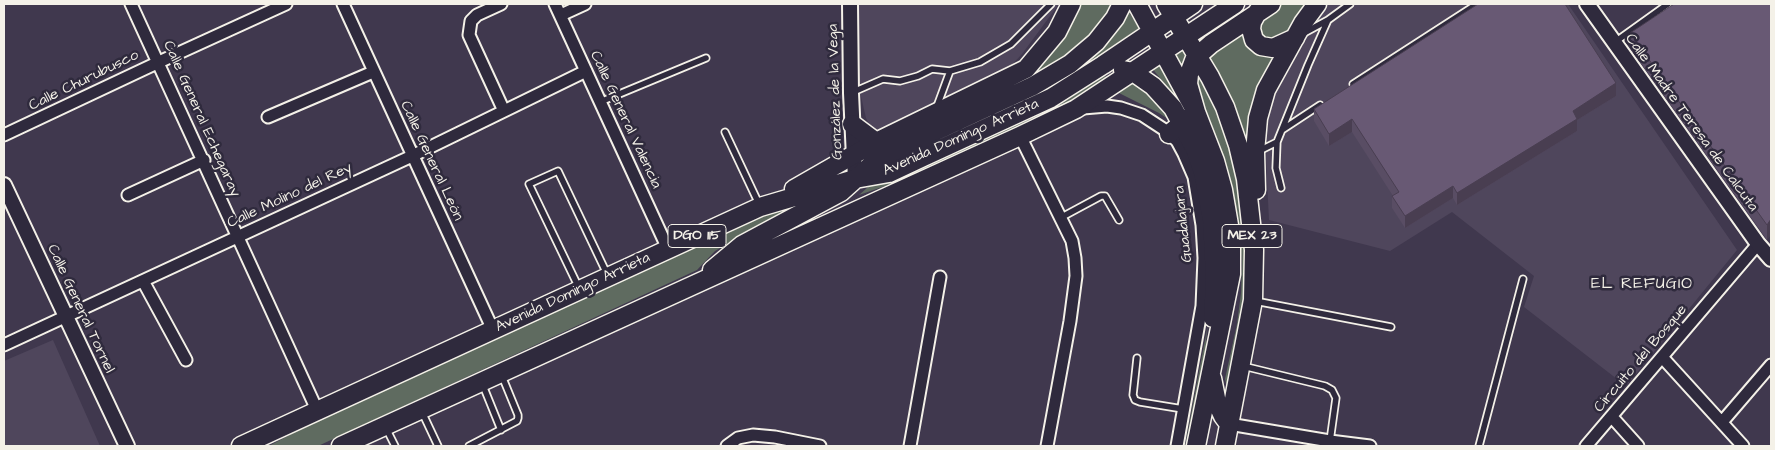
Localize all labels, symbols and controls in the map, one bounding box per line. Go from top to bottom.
street label: González de la Vega [825,24,847,160]
street label: Calle Madre Teresa de Calcuta [1620,31,1762,215]
street label: Calle General Echegaray [158,38,244,200]
street label: Calle Churubusco [26,47,142,115]
street label: Calle General Valencia [585,48,665,192]
street label: Avenida Domingo Arrieta [880,95,1042,181]
street label: Calle General León [395,98,467,224]
street label: Calle Molino del Rey [225,159,355,233]
street label: Guadalajara [1171,185,1197,263]
road number: DGO 115 [668,225,726,248]
road number: MEX 23 [1222,225,1282,248]
street label: Calle General Tornel [42,242,118,376]
street label: Avenida Domingo Arrieta [493,249,653,337]
district label: EL REFUGIO [1590,275,1694,295]
street label: Circuito del Bosque [1591,301,1691,417]

